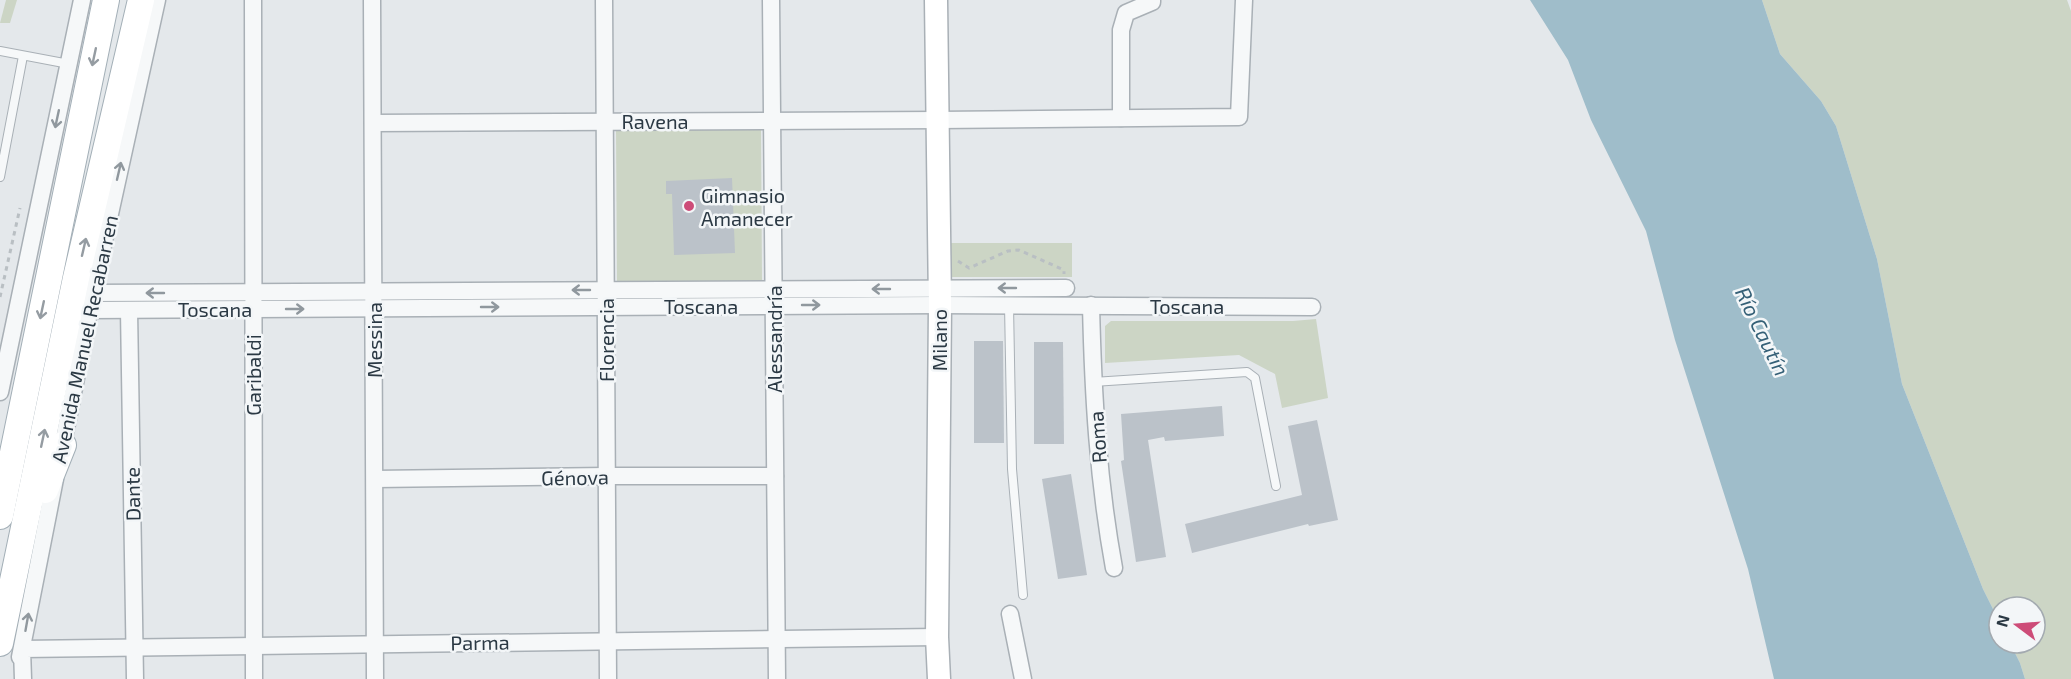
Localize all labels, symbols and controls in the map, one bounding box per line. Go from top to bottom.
one-way arrow [88,48,100,67]
one-way arrow [51,109,62,128]
street label: Ravena [621,109,689,133]
one-way arrow [114,161,126,180]
place label: Gimnasio Amanecer [701,183,793,230]
marker: Gimnasio Amanecer [682,199,696,213]
street label: Avenida Manuel Recabarren [46,213,122,465]
one-way arrow [78,238,90,257]
one-way arrow [998,282,1018,294]
one-way arrow [871,283,891,295]
water label: Río Cautín [1731,283,1795,379]
one-way arrow [571,284,591,296]
street label: Alessandría [762,285,786,393]
one-way arrow [145,287,165,299]
street label: Toscana [664,294,738,318]
street label: Toscana [1150,294,1224,318]
street label: Toscana [178,297,252,321]
street label: Florencia [594,298,618,382]
one-way arrow [36,300,47,319]
one-way arrow [800,300,820,311]
one-way arrow [479,301,499,313]
street label: Messina [362,302,386,378]
one-way arrow [284,303,304,315]
street label: Milano [927,309,951,371]
street label: Garibaldi [241,334,265,416]
street label: Roma [1083,410,1111,464]
one-way arrow [38,429,50,448]
street label: Génova [541,464,609,490]
street label: Dante [120,467,144,521]
north arrow [1987,595,2047,655]
one-way arrow [22,612,33,632]
text: N [1991,613,2013,629]
street label: Parma [450,629,510,655]

